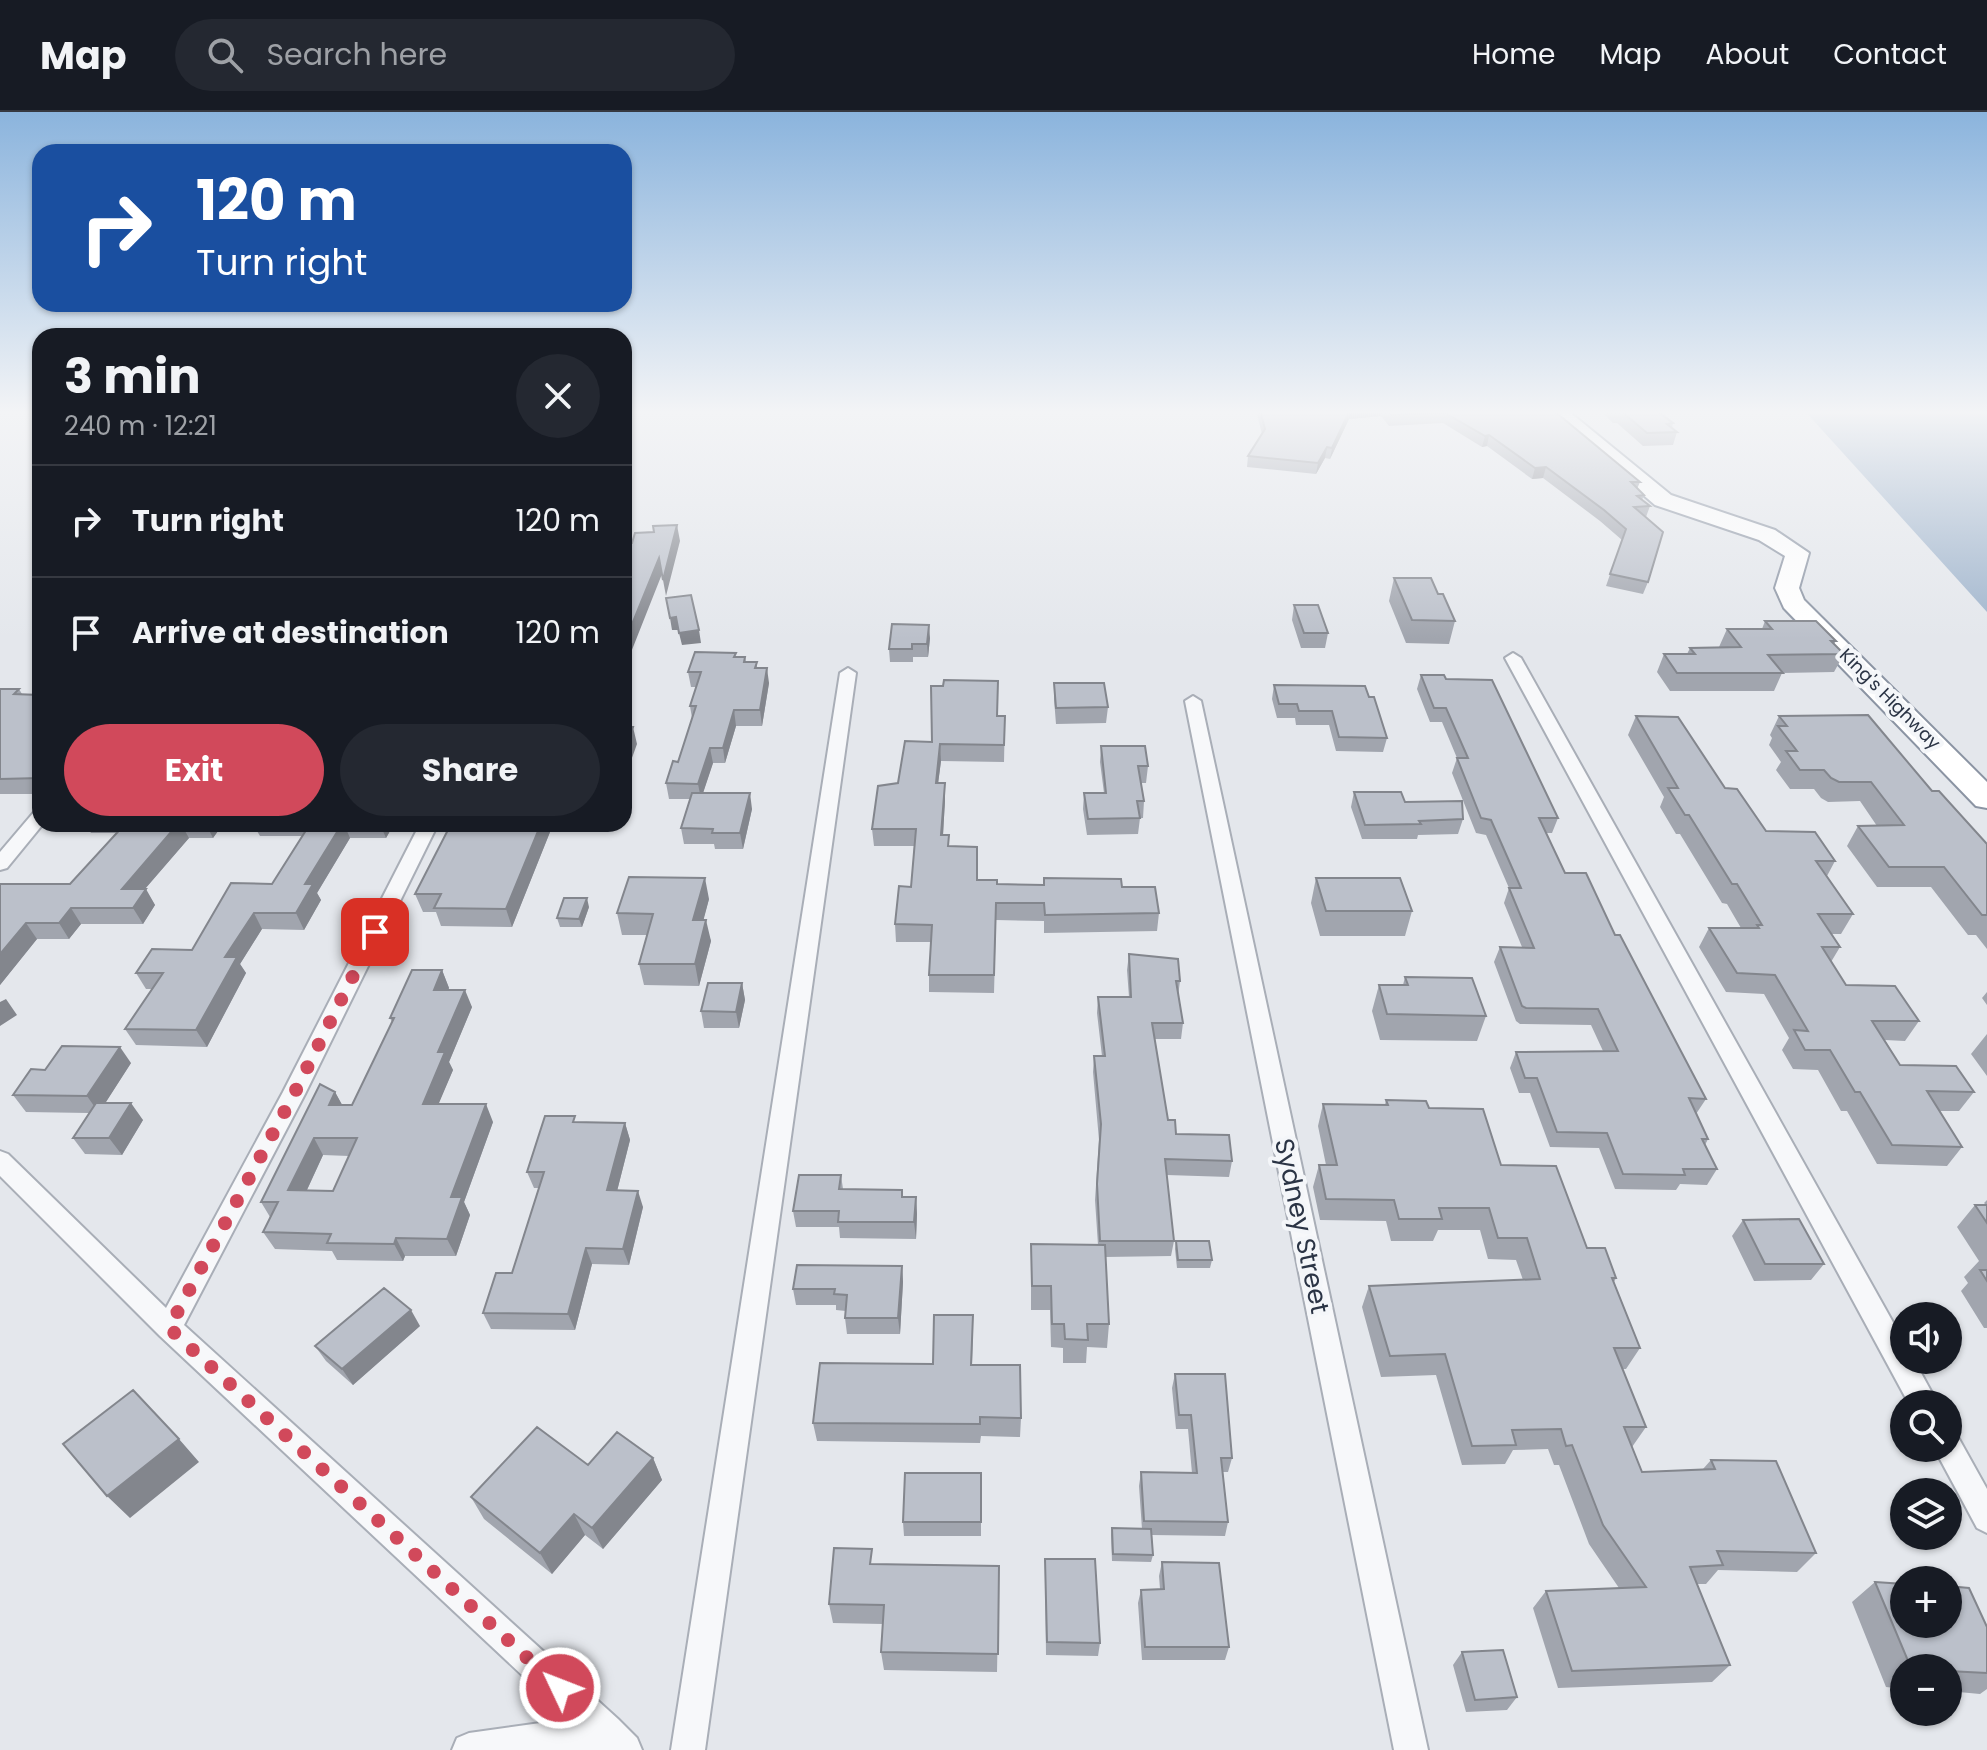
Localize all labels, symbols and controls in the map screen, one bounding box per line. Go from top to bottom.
search box [175,19,735,91]
text: Map [40,29,127,82]
icon: search [203,33,247,77]
text: Search here [267,33,447,76]
text: Home [1472,35,1555,74]
text: Map [1599,35,1661,74]
text: About [1705,35,1789,74]
text: Contact [1833,35,1947,74]
text: 120 m [196,161,357,240]
icon: right [64,176,168,280]
text: Turn right [196,237,367,288]
text: 3 min [64,343,201,410]
button: close [516,354,600,438]
text: 240 m · 12:21 [64,408,217,444]
icon: right [64,499,108,543]
text: Turn right [132,499,284,542]
text: 120 m [515,499,600,542]
icon: arrive [64,611,108,655]
text: Arrive at destination [132,611,449,654]
text: 120 m [515,611,600,654]
street label: King's Highway [1834,643,1946,755]
button: Exit [64,724,324,816]
button: Share [340,724,600,816]
pin [341,898,409,966]
icon: arrive [353,910,397,954]
street label: Sydney Street [1266,1135,1338,1317]
map controls [1890,1302,1962,1726]
button: sound [1890,1302,1962,1374]
button: search [1890,1390,1962,1462]
button: layers [1890,1478,1962,1550]
button: + [1890,1566,1962,1638]
position arrow [518,1646,602,1730]
button: − [1890,1654,1962,1726]

